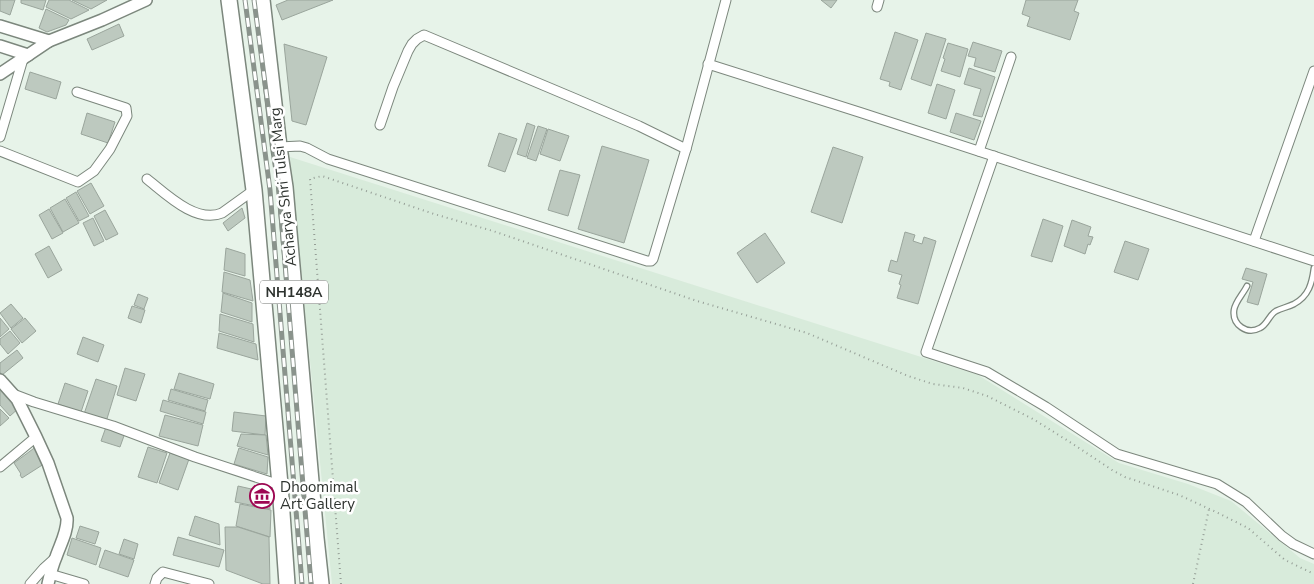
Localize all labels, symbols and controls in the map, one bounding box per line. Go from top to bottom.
street label: Acharya Shri Tulsi Marg [265,106,301,268]
road number: NH148A [260,280,328,304]
place label: Dhoomimal Art Gallery [280,477,358,514]
museum icon: Dhoomimal Art Gallery [249,483,275,509]

